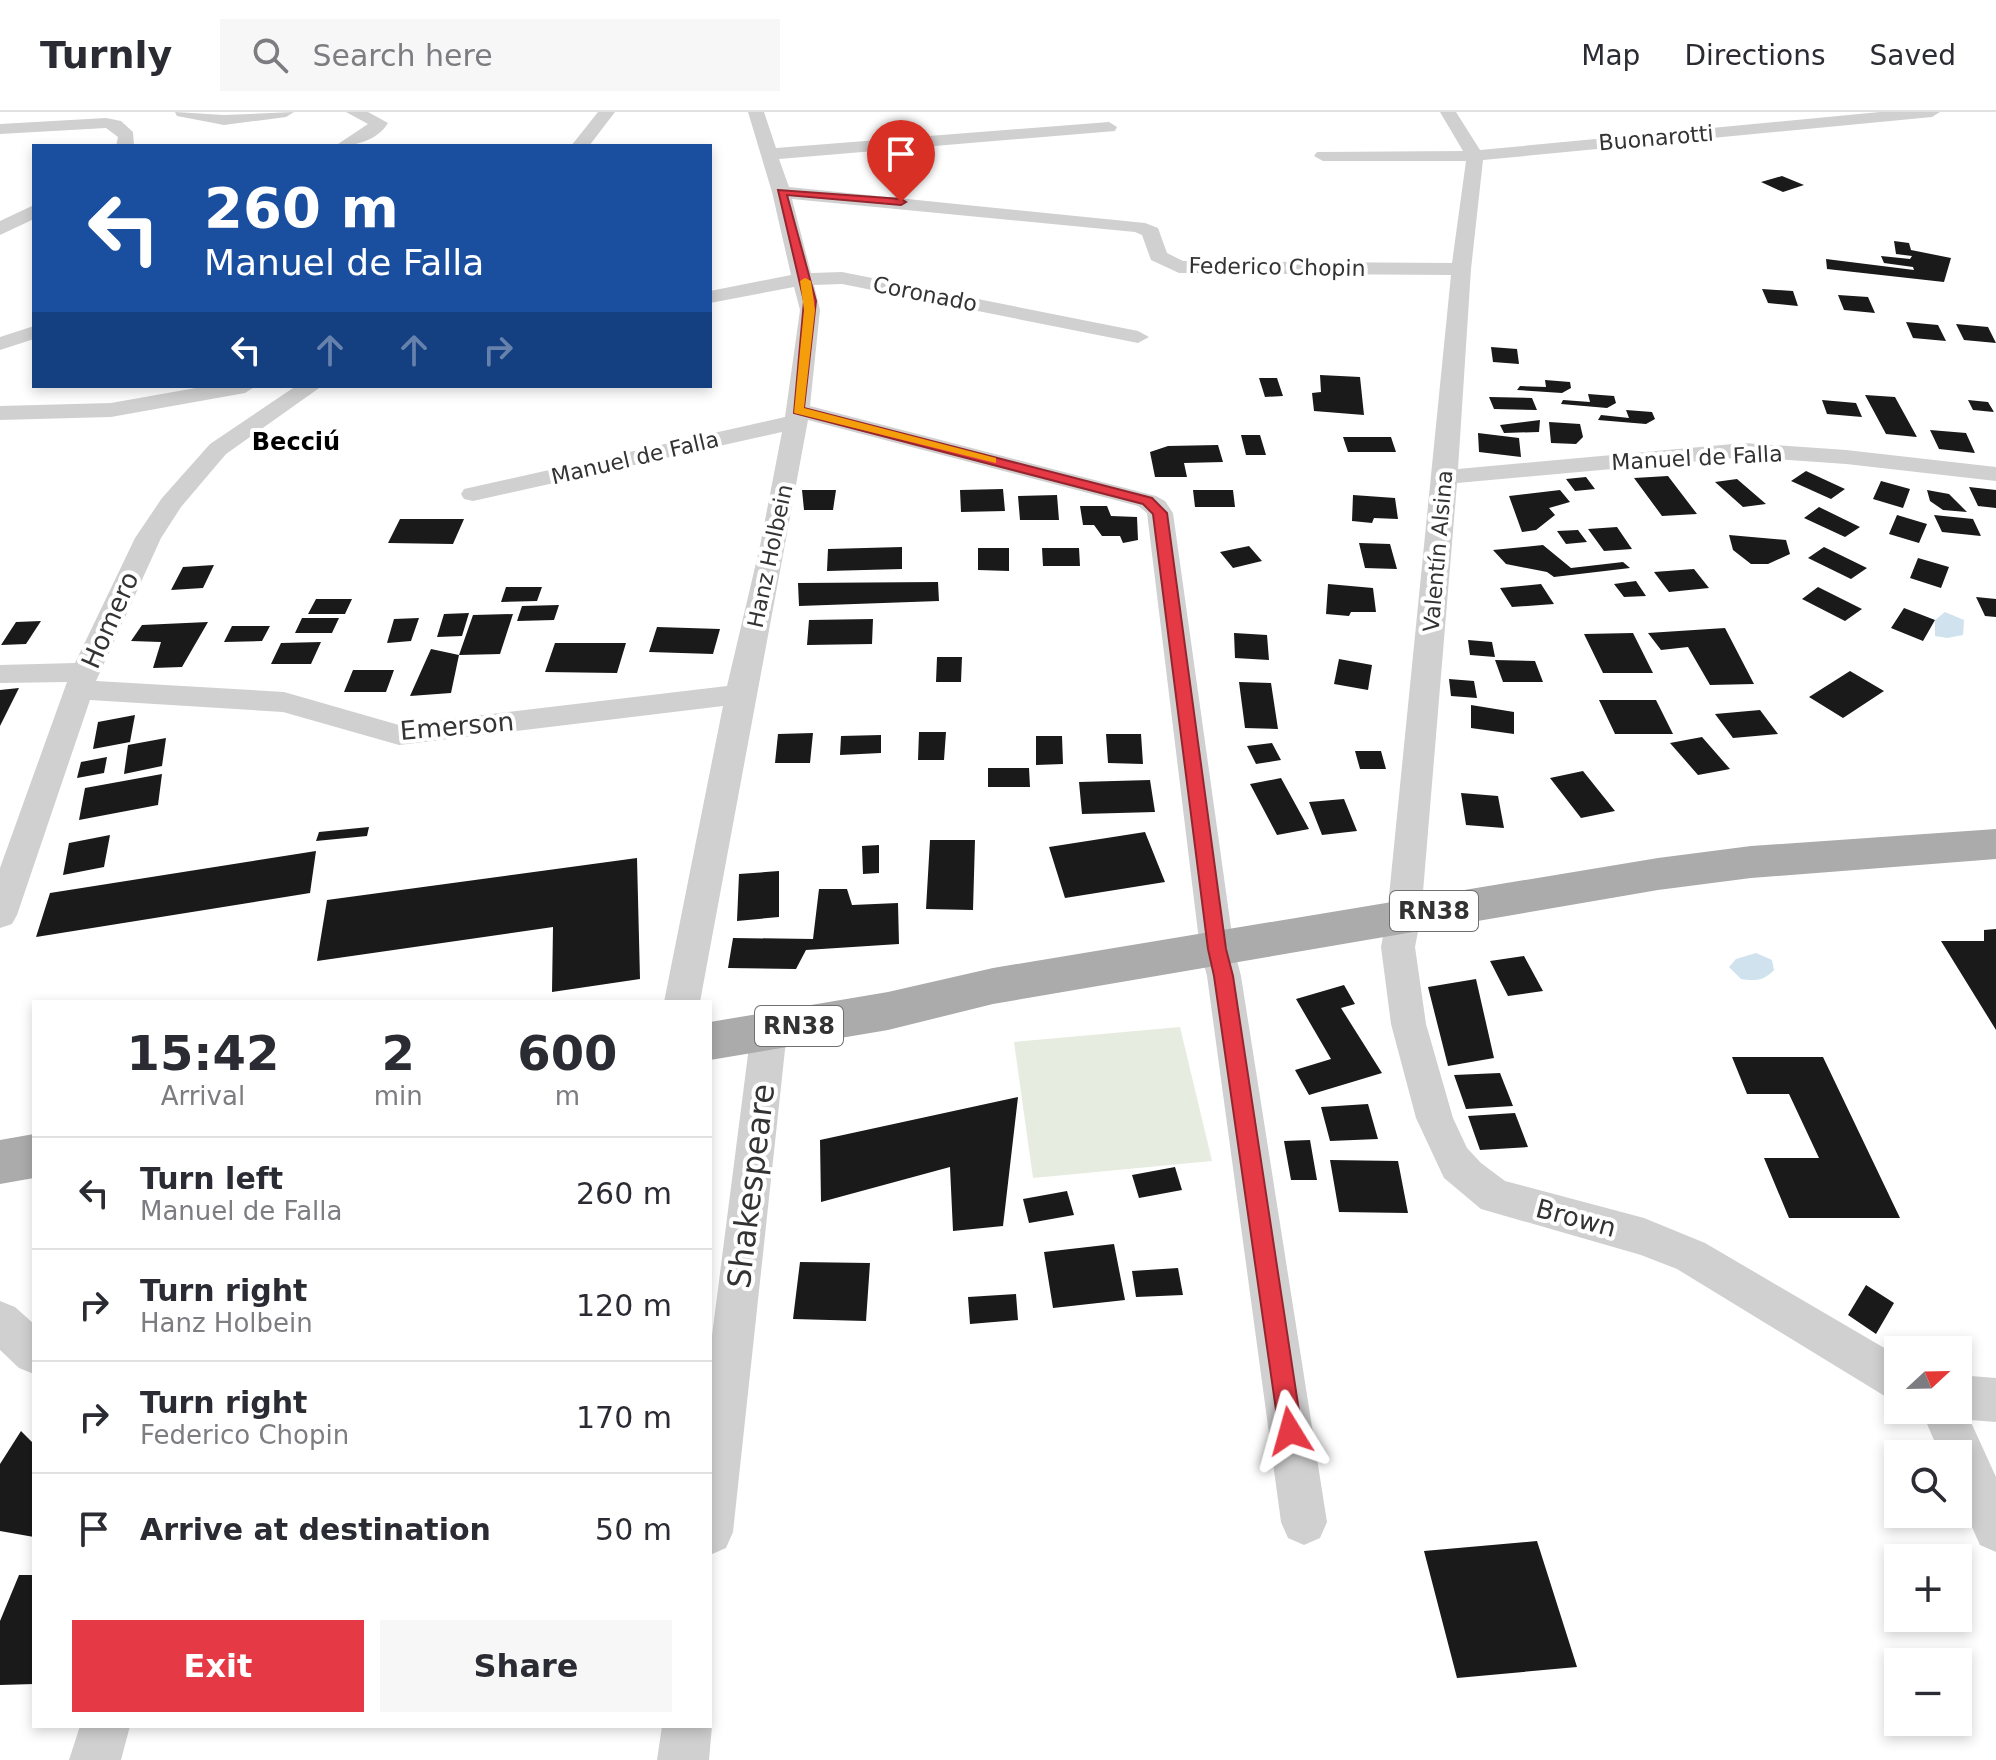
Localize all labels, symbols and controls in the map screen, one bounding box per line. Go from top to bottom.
search box [220,19,780,91]
text: Turnly [40,33,172,77]
icon: search [248,33,292,77]
text: Search here [312,38,493,73]
text: Map [1581,39,1640,72]
text: Directions [1684,39,1825,72]
text: Saved [1869,39,1956,72]
pin [867,120,935,202]
street label: Buonarotti [1597,121,1715,155]
icon: arrive [879,132,923,176]
text: 260 m [204,175,399,240]
icon: left [72,176,176,280]
text: Manuel de Falla [204,242,484,283]
street label: Federico Chopin [1188,253,1366,281]
street label: Coronado [871,272,979,316]
icon: left [224,328,268,372]
icon: ahead [308,328,352,372]
icon: ahead [392,328,436,372]
icon: right [476,328,520,372]
street label: Manuel de Falla [549,427,721,489]
district label: Becciú [252,428,340,456]
street label: Manuel de Falla [1611,441,1783,475]
street label: Valentín Alsina [1418,469,1458,633]
street label: Hanz Holbein [743,482,797,630]
street label: Homero [75,567,145,673]
street label: Emerson [399,706,515,746]
road number: RN38 [1390,891,1478,931]
road number: RN38 [755,1006,843,1046]
text: 15:42 [126,1025,279,1081]
text: 2 [382,1025,415,1081]
text: 600 [517,1025,617,1081]
text: Arrival [161,1081,245,1111]
text: min [374,1081,423,1111]
text: m [555,1081,580,1111]
street label: Shakespeare [720,1082,782,1290]
text: Turn left [140,1161,283,1196]
icon: left [72,1171,116,1215]
text: 260 m [576,1176,672,1211]
street label: Brown [1533,1193,1619,1243]
text: Manuel de Falla [140,1196,342,1226]
text: Turn right [140,1273,307,1308]
icon: right [72,1283,116,1327]
text: 120 m [576,1288,672,1323]
text: Hanz Holbein [140,1308,313,1338]
north arrow [1884,1336,1972,1424]
map controls [1884,1336,1972,1736]
text: Turn right [140,1385,307,1420]
position arrow [1248,1389,1332,1473]
icon: right [72,1395,116,1439]
text: 170 m [576,1400,672,1435]
text: Federico Chopin [140,1420,349,1450]
button: search [1884,1440,1972,1528]
icon: arrive [72,1507,116,1551]
text: Arrive at destination [140,1512,491,1547]
text: 50 m [595,1512,672,1547]
button: + [1884,1544,1972,1632]
button: Exit [72,1620,364,1712]
button: Share [380,1620,672,1712]
button: − [1884,1648,1972,1736]

